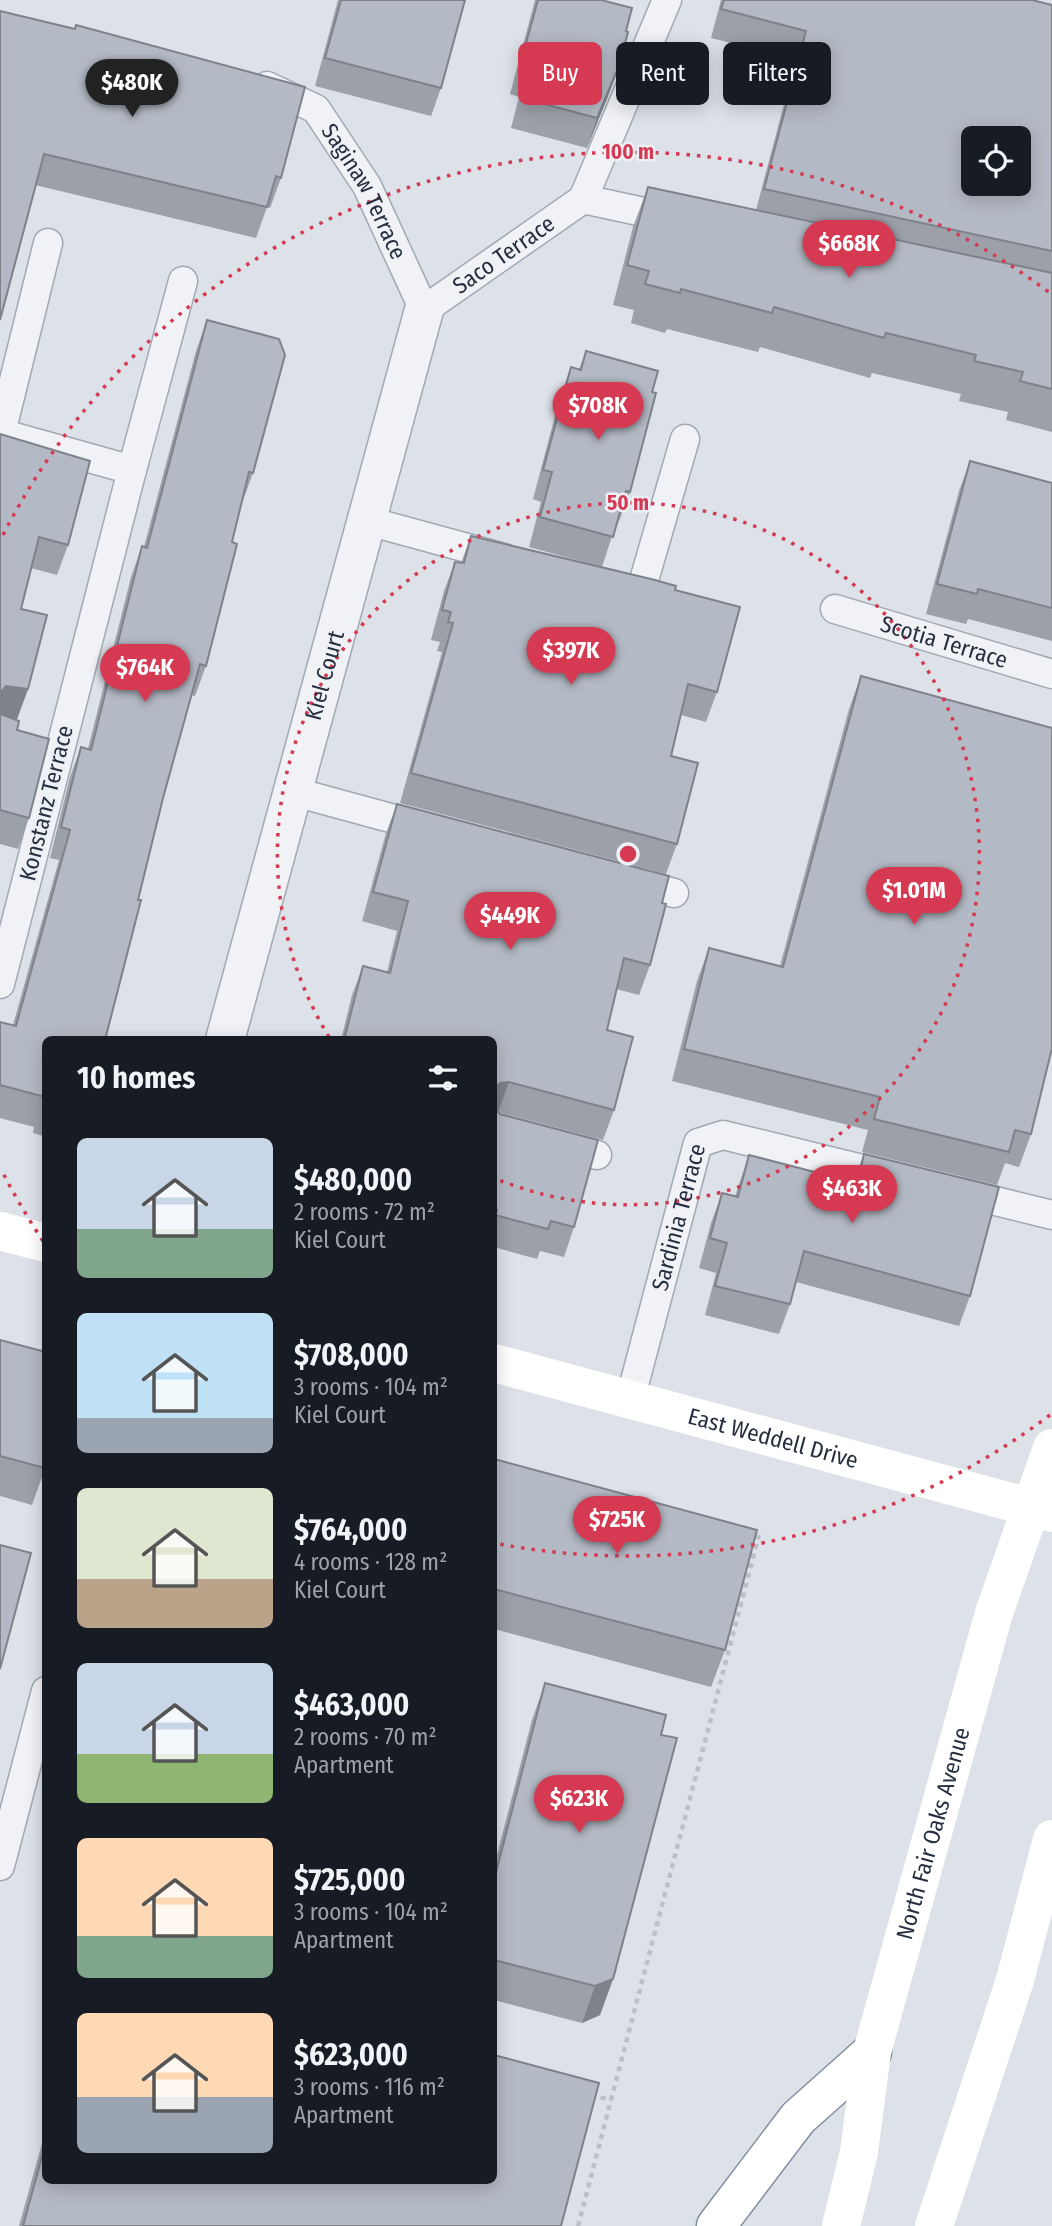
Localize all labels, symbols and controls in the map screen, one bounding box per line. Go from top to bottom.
chip: Buy [518,42,602,105]
chip: Rent [616,42,709,105]
chip: Filters [723,42,831,105]
pin: $480K [83,60,181,119]
text: $480K [101,68,163,96]
street label: Saginaw Terrace [316,118,413,264]
map controls [961,126,1031,196]
button: locate [961,126,1031,196]
text: 100 m [602,139,654,165]
street label: Saco Terrace [447,209,560,300]
pin: $668K [800,220,898,280]
text: $668K [818,229,880,257]
pin: $708K [549,382,647,442]
text: $708K [569,391,627,419]
text: 50 m [607,490,649,516]
street label: Scotia Terrace [877,609,1011,674]
street label: Kiel Court [299,627,350,723]
pin: $397K [522,628,620,687]
text: $397K [543,636,599,664]
pin: $764K [96,644,194,704]
text: $764K [116,653,174,681]
street label: Konstanz Terrace [13,722,79,884]
centre of rings [616,842,640,866]
pin: $1.01M [857,867,971,927]
text: $1.01M [882,876,946,904]
pin: $449K [461,892,559,952]
text: $449K [480,901,540,929]
icon: filters [424,1059,462,1097]
text: 10 homes [77,1060,195,1096]
street label: Sardinia Terrace [645,1141,711,1294]
text: $480,000 [294,1162,412,1198]
icon: home [133,1166,217,1250]
pin: $463K [803,1166,901,1225]
text: $463K [822,1174,882,1202]
text: 2 rooms · 72 m² [294,1198,435,1226]
text: Kiel Court [294,1226,386,1254]
text: $708,000 [294,1337,409,1373]
icon: home [133,1341,217,1425]
text: 3 rooms · 104 m² [294,1373,448,1401]
text: Kiel Court [294,1401,386,1429]
street label: East Weddell Drive [685,1402,861,1474]
pin: $725K [568,1496,666,1556]
text: $725K [589,1505,645,1533]
text: $764,000 [294,1512,407,1548]
icon: home [133,1516,217,1600]
text: 4 rooms · 128 m² [294,1548,447,1576]
text: Kiel Court [294,1576,386,1604]
text: $463,000 [294,1687,410,1723]
icon: home [133,1691,217,1775]
text: 2 rooms · 70 m² [294,1723,437,1751]
street label: North Fair Oaks Avenue [890,1724,976,1942]
text: Apartment [294,1751,394,1779]
pin: $623K [530,1776,628,1835]
text: $623K [550,1784,608,1812]
text: $725,000 [294,1862,405,1898]
icon: home [133,1866,217,1950]
text: 3 rooms · 104 m² [294,1898,448,1926]
text: Apartment [294,1926,394,1954]
text: $623,000 [294,2037,408,2073]
icon: home [133,2041,217,2125]
text: 3 rooms · 116 m² [294,2073,445,2101]
text: Apartment [294,2101,394,2129]

